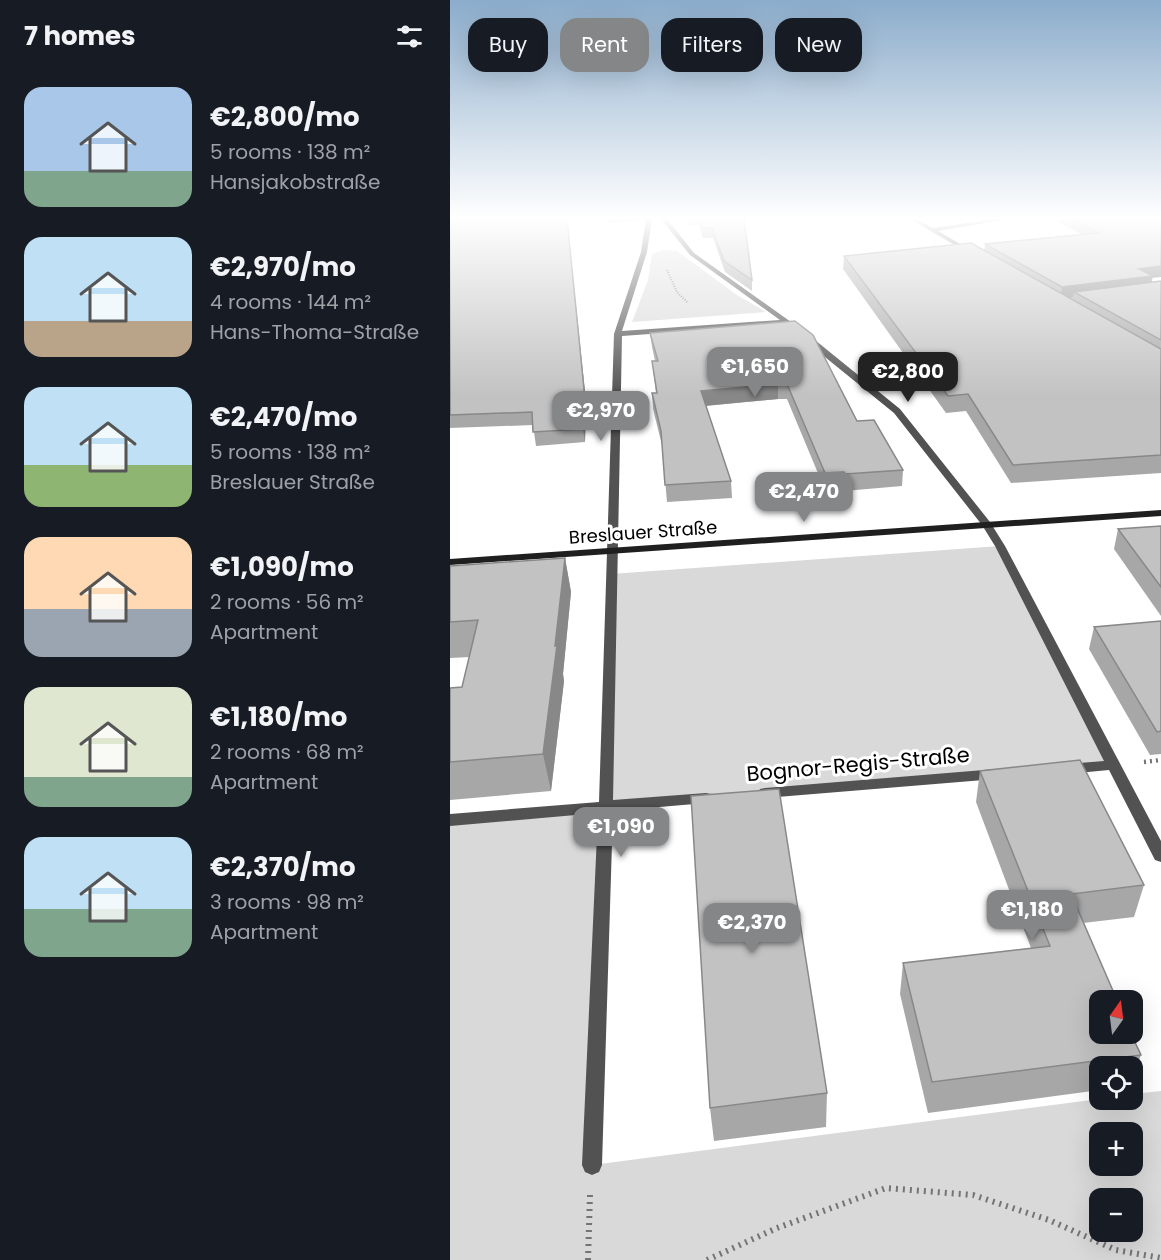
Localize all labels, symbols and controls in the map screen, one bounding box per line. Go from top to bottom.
text: 7 homes [24,18,136,54]
chip: Buy [468,18,548,72]
chip: Rent [560,18,649,72]
chip: Filters [661,18,763,72]
chip: New [775,18,862,72]
icon: filters [393,20,426,53]
text: €2,800/mo [210,99,360,135]
icon: home [72,111,144,183]
text: 5 rooms · 138 m² [210,138,370,166]
text: Hansjakobstraße [210,168,380,196]
text: €2,970/mo [210,249,356,285]
icon: home [72,261,144,333]
text: 4 rooms · 144 m² [210,288,371,316]
text: Hans-Thoma-Straße [210,318,419,346]
pin: €1,650 [706,347,804,398]
text: €1,650 [721,352,789,380]
pin: €2,800 [859,352,957,403]
text: €2,800 [872,357,944,385]
pin: €2,970 [552,391,650,442]
text: €2,970 [566,396,636,424]
text: €2,470/mo [210,399,357,435]
icon: home [72,411,144,483]
text: 5 rooms · 138 m² [210,438,370,466]
text: Breslauer Straße [210,468,375,496]
pin: €2,470 [755,472,853,523]
text: €2,470 [769,477,839,505]
street label: Breslauer Straße [568,514,718,550]
text: €1,090/mo [210,549,354,585]
icon: home [72,561,144,633]
text: 2 rooms · 56 m² [210,588,364,616]
text: Apartment [210,618,318,646]
text: €1,180/mo [210,699,347,735]
icon: home [72,711,144,783]
text: 2 rooms · 68 m² [210,738,364,766]
street label: Bognor-Regis-Straße [745,740,971,788]
text: Apartment [210,768,318,796]
pin: €1,090 [572,807,670,858]
text: €1,090 [587,812,655,840]
text: €2,370/mo [210,849,355,885]
icon: home [72,861,144,933]
text: 3 rooms · 98 m² [210,888,364,916]
pin: €1,180 [983,890,1081,941]
text: €1,180 [1001,895,1063,923]
pin: €2,370 [703,903,801,954]
text: €2,370 [718,908,786,936]
text: Apartment [210,918,318,946]
north arrow [1089,990,1143,1044]
map controls [1089,990,1143,1242]
button: locate [1089,1056,1143,1110]
button: + [1089,1122,1143,1176]
button: − [1089,1188,1143,1242]

